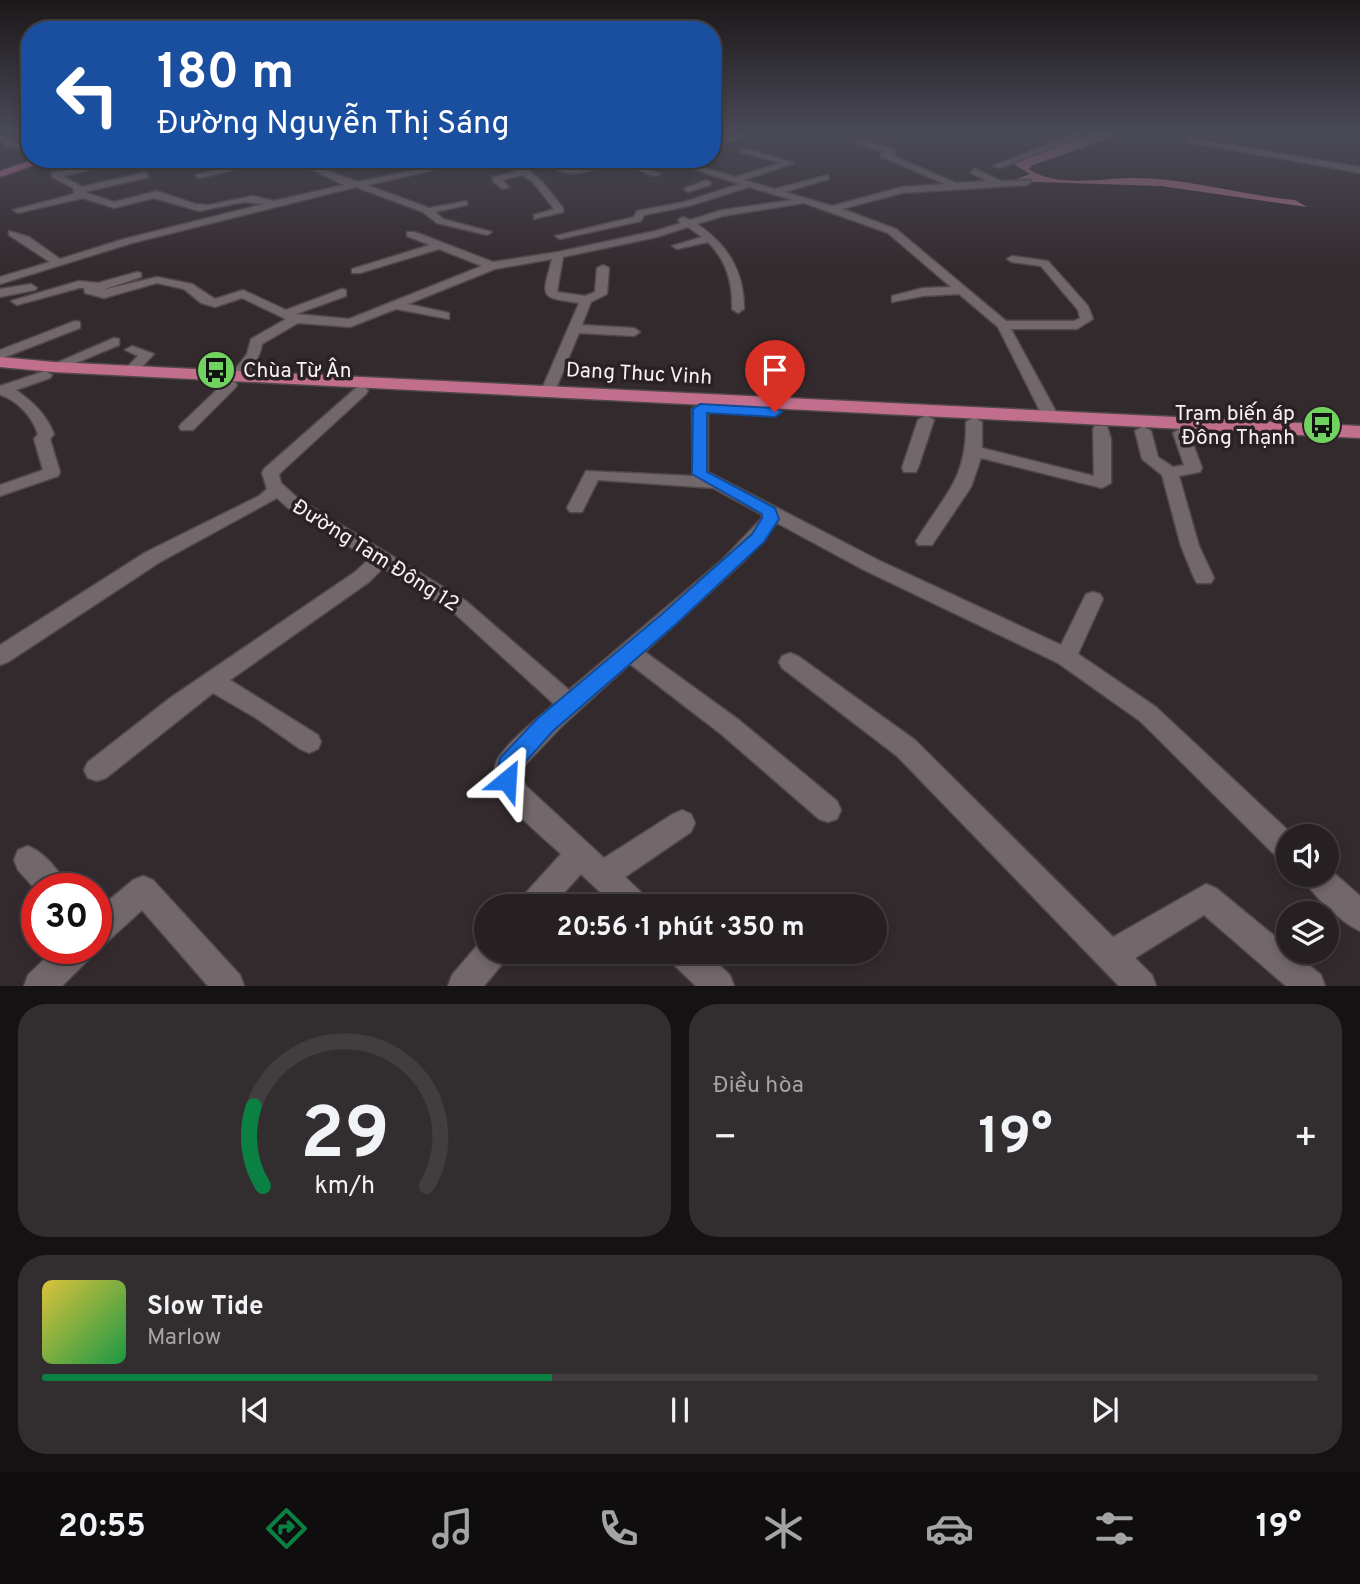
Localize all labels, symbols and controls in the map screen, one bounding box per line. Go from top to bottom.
text: 180 m [157,44,294,106]
icon: left [42,49,133,140]
text: Đường Nguyễn Thị Sáng [157,105,509,145]
pin [745,340,805,412]
bus stop icon: Chùa Từ Ân [195,349,237,391]
icon: arrive [756,351,794,389]
place label: Chùa Từ Ân [243,357,351,385]
street label: Dang Thuc Vinh [565,357,713,392]
place label: Trạm biến áp Đông Thạnh [1175,401,1295,452]
bus stop icon: Trạm biến áp Đông Thạnh [1301,404,1343,446]
street label: Đường Tam Đông 12 [287,494,464,619]
position arrow [470,743,544,817]
map controls [1276,824,1339,964]
button: sound [1276,824,1339,887]
speed limit sign: 30 [21,873,112,964]
button: layers [1276,901,1339,964]
text: 20:56 · 1 phút · 350 m [557,912,804,945]
text: Điều hòa [713,1072,804,1101]
text: 29 [300,1093,389,1185]
text: 19° [978,1106,1053,1172]
text: − [713,1115,738,1164]
text: + [1293,1115,1318,1164]
text: km/h [314,1171,375,1203]
text: Slow Tide [147,1291,264,1324]
text: Marlow [147,1324,221,1353]
icon: previous [236,1391,274,1429]
icon: pause [661,1391,699,1429]
icon: next [1086,1391,1124,1429]
icon: directions [262,1504,311,1553]
icon: music [428,1504,477,1553]
icon: phone [594,1504,643,1553]
icon: climate [759,1504,808,1553]
icon: car [925,1504,974,1553]
icon: filters [1090,1504,1139,1553]
text: 20:55 [58,1508,146,1548]
text: 19° [1256,1508,1302,1548]

